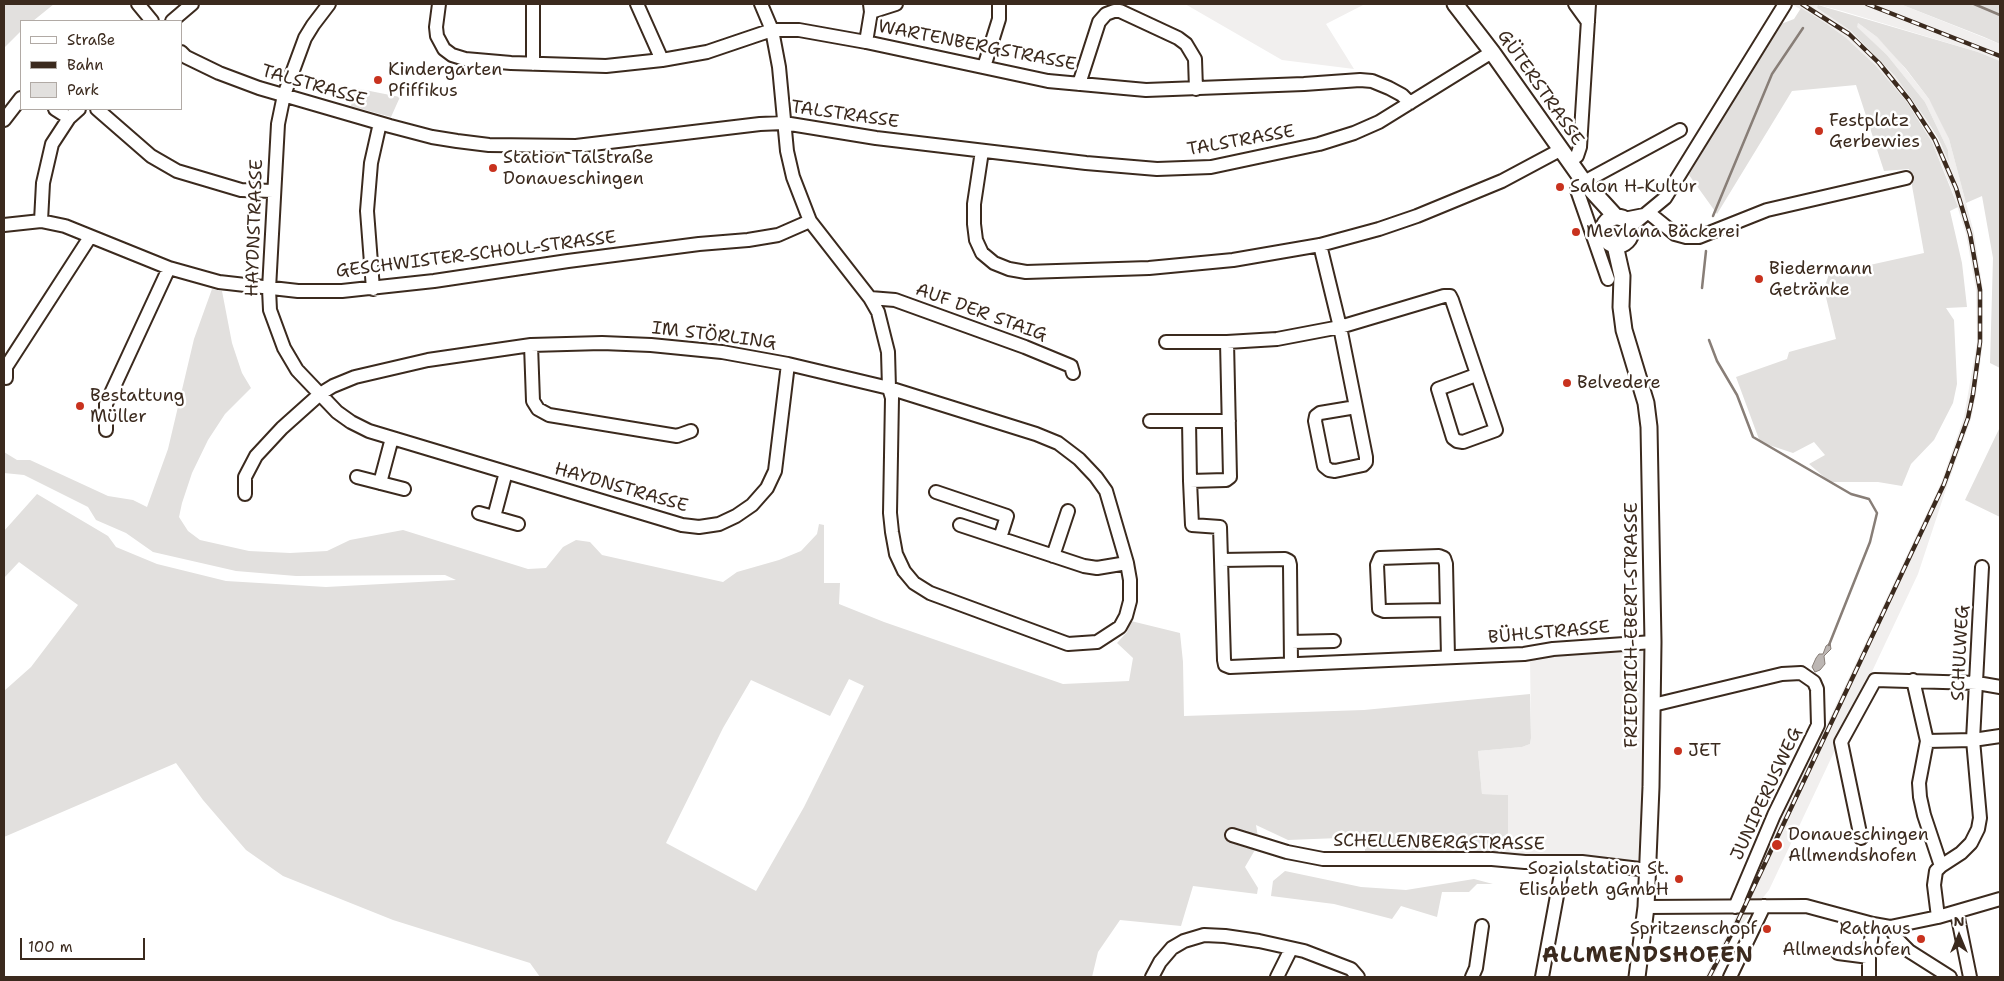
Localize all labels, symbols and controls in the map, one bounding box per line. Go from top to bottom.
street label: WARTENBERGSTRASSE [876,16,1078,76]
legend [20,20,182,110]
street label: GÜTERSTRASSE [1492,26,1588,150]
text: Straße [67,30,115,50]
text: Bahn [67,55,103,75]
place label: Kindergarten Pfiffikus [388,59,502,102]
street label: TALSTRASSE [259,61,369,111]
marker: Kindergarten Pfiffikus [372,74,384,86]
text: Park [67,80,99,100]
street label: TALSTRASSE [790,97,900,133]
place label: Festplatz Gerbewies [1829,110,1920,152]
street label: TALSTRASSE [1186,121,1296,161]
marker: Festplatz Gerbewies [1813,125,1825,137]
place label: Station Talstraße Donaueschingen [503,147,654,190]
street label: HAYDNSTRASSE [242,159,268,297]
marker: Station Talstraße Donaueschingen [487,162,499,174]
place label: Salon H-Kultur [1570,176,1697,198]
marker: Salon H-Kultur [1554,181,1566,193]
place label: Mevlana Bäckerei [1586,221,1740,243]
marker: Mevlana Bäckerei [1570,226,1582,238]
street label: GESCHWISTER-SCHOLL-STRASSE [335,227,617,283]
place label: Biedermann Getränke [1769,258,1872,300]
marker: Biedermann Getränke [1753,273,1765,285]
street label: AUF DER STAIG [912,279,1050,347]
street label: IM STÖRLING [651,318,777,354]
place label: Belvedere [1577,372,1661,394]
marker: Belvedere [1561,377,1573,389]
place label: Bestattung Müller [90,385,185,428]
marker: Bestattung Müller [74,400,86,412]
street label: HAYDNSTRASSE [552,459,690,517]
street label: FRIEDRICH-EBERT-STRASSE [1621,502,1643,748]
street label: SCHULWEG [1948,605,1974,701]
street label: BÜHLSTRASSE [1487,617,1611,649]
street label: JUNIPERUSWEG [1727,724,1807,864]
place label: JET [1688,740,1721,762]
marker: JET [1672,745,1684,757]
place label: Donaueschingen Allmendshofen [1788,824,1929,866]
street label: SCHELLENBERGSTRASSE [1333,830,1545,856]
marker: Donaueschingen Allmendshofen [1770,838,1784,852]
place label: Sozialstation St. Elisabeth gGmbH [1519,858,1669,901]
marker: Sozialstation St. Elisabeth gGmbH [1673,873,1685,885]
north arrow [1934,911,1984,961]
text: N [1953,912,1965,930]
place label: Spritzenschopf [1630,918,1757,940]
place label: Rathaus Allmendshofen [1782,918,1911,961]
marker: Spritzenschopf [1761,923,1773,935]
scale bar [22,928,148,960]
marker: Rathaus Allmendshofen [1915,933,1927,945]
text: 100 m [28,937,73,957]
district label: ALLMENDSHOFEN [1540,943,1756,969]

